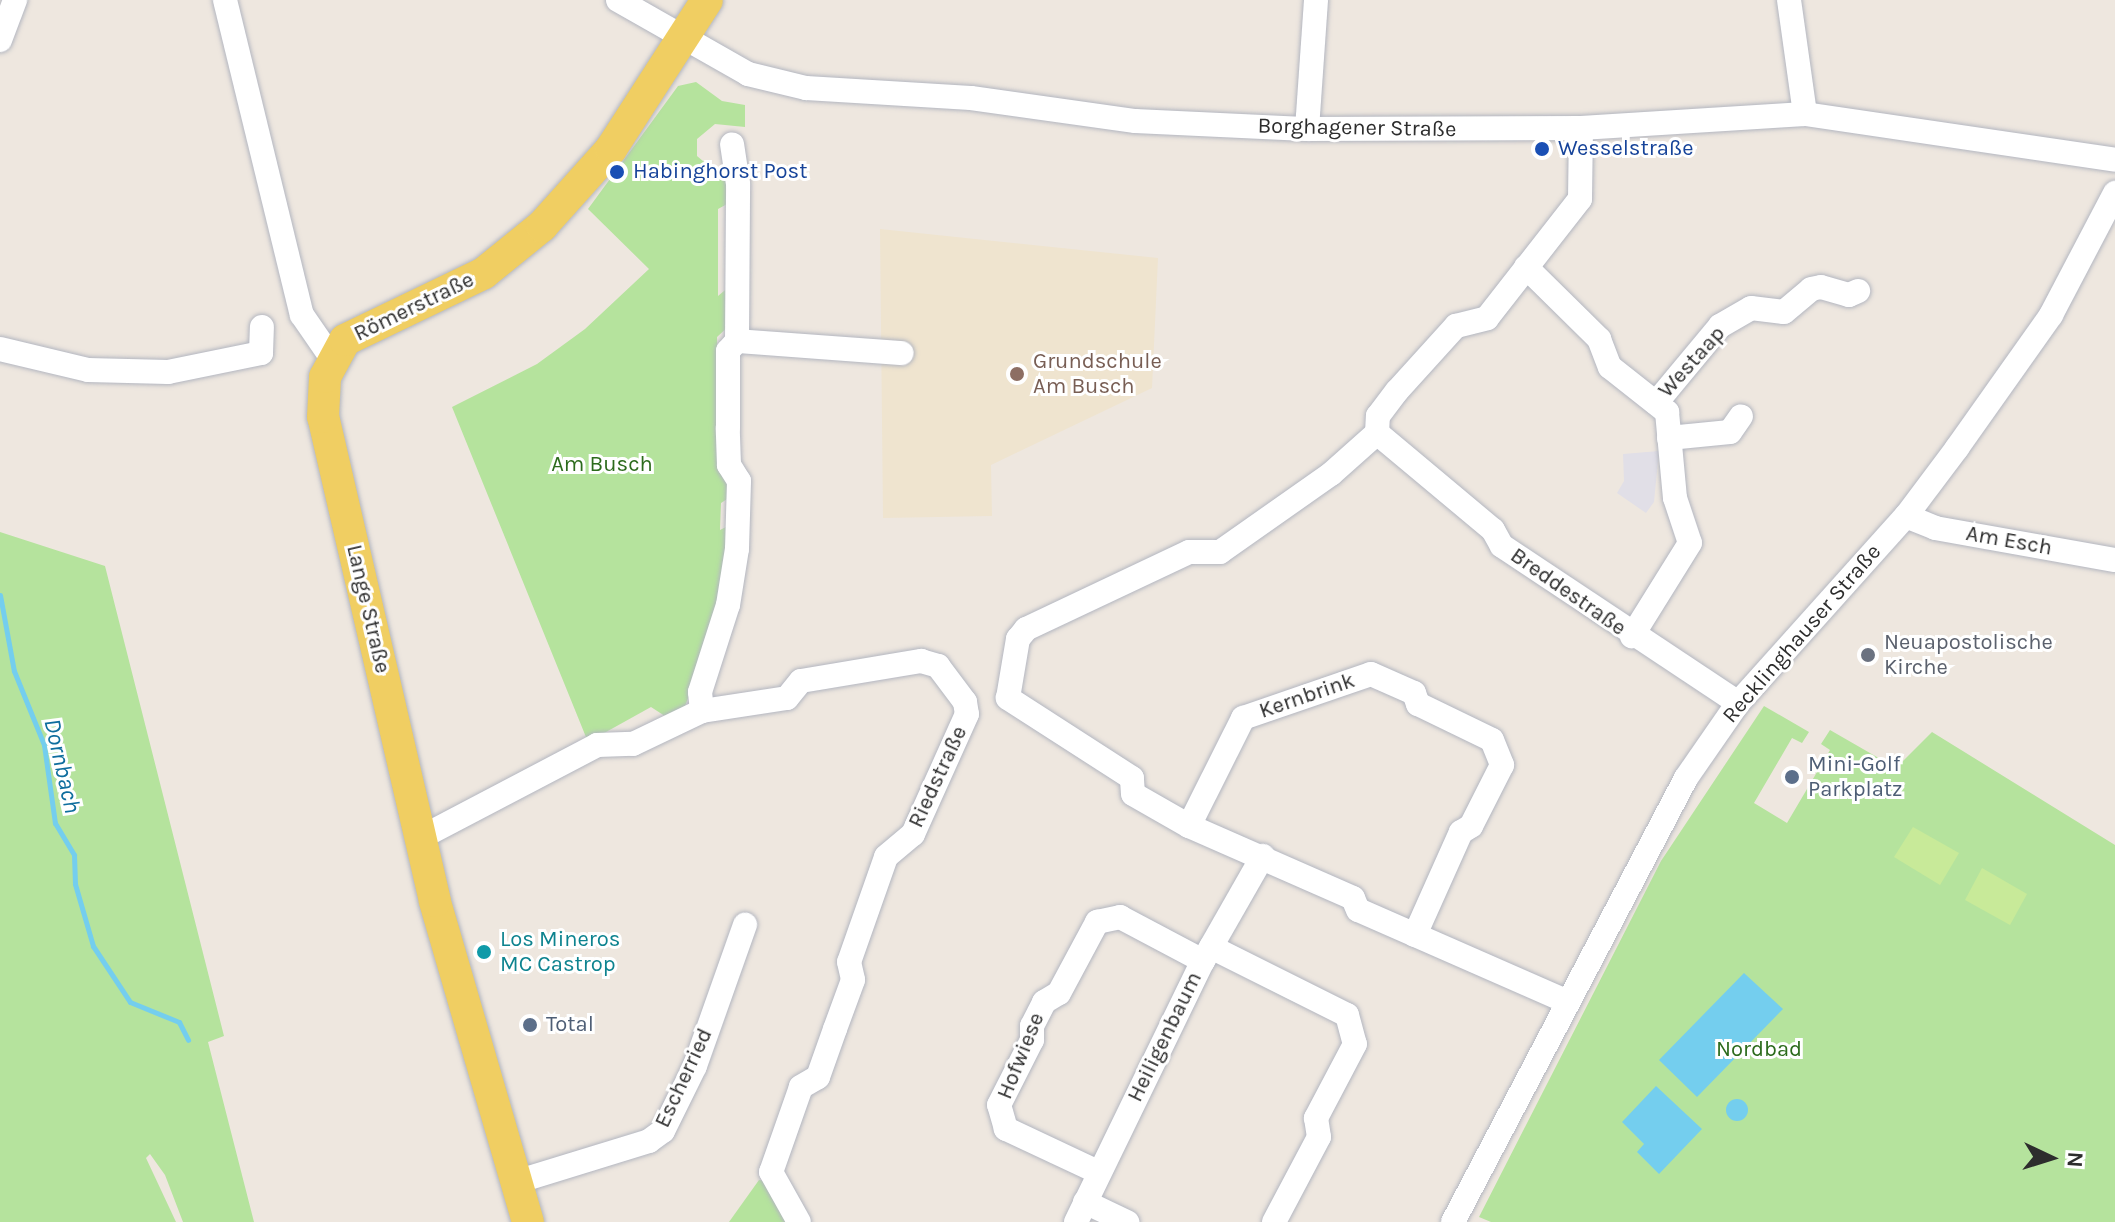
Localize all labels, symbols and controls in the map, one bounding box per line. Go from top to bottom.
street label: Borghagener Straße [1257,113,1457,143]
place label: Wesselstraße [1558,136,1694,162]
marker: Wesselstraße [1533,140,1551,158]
place label: Habinghorst Post [633,159,807,185]
marker: Habinghorst Post [608,163,626,181]
street label: Römerstraße [350,267,478,347]
street label: Westaap [1653,321,1731,403]
place label: Grundschule Am Busch [1033,348,1162,400]
marker: Grundschule Am Busch [1008,365,1026,383]
park label: Am Busch [551,452,653,478]
street label: Am Esch [1964,520,2054,562]
street label: Recklinghauser Straße [1717,539,1887,729]
street label: Lange Straße [340,542,396,676]
street label: Breddestraße [1505,542,1631,642]
place label: Neuapostolische Kirche [1884,629,2053,680]
marker: Neuapostolische Kirche [1859,646,1877,664]
street label: Kernbrink [1256,667,1358,725]
water label: Dornbach [37,716,87,816]
street label: Riedstraße [903,722,973,832]
place label: Mini-Golf Parkplatz [1808,751,1902,802]
marker: Mini-Golf Parkplatz [1783,768,1801,786]
place label: Los Mineros MC Castrop [500,926,620,978]
marker: Los Mineros MC Castrop [475,943,493,961]
street label: Heiligenbaum [1122,968,1208,1106]
street label: Hofwiese [992,1009,1050,1103]
place label: Total [546,1012,594,1038]
marker: Total [521,1016,539,1034]
street label: Escherried [650,1024,718,1132]
park label: Nordbad [1716,1037,1802,1063]
north arrow [2011,1118,2091,1198]
text: N [2061,1151,2088,1168]

